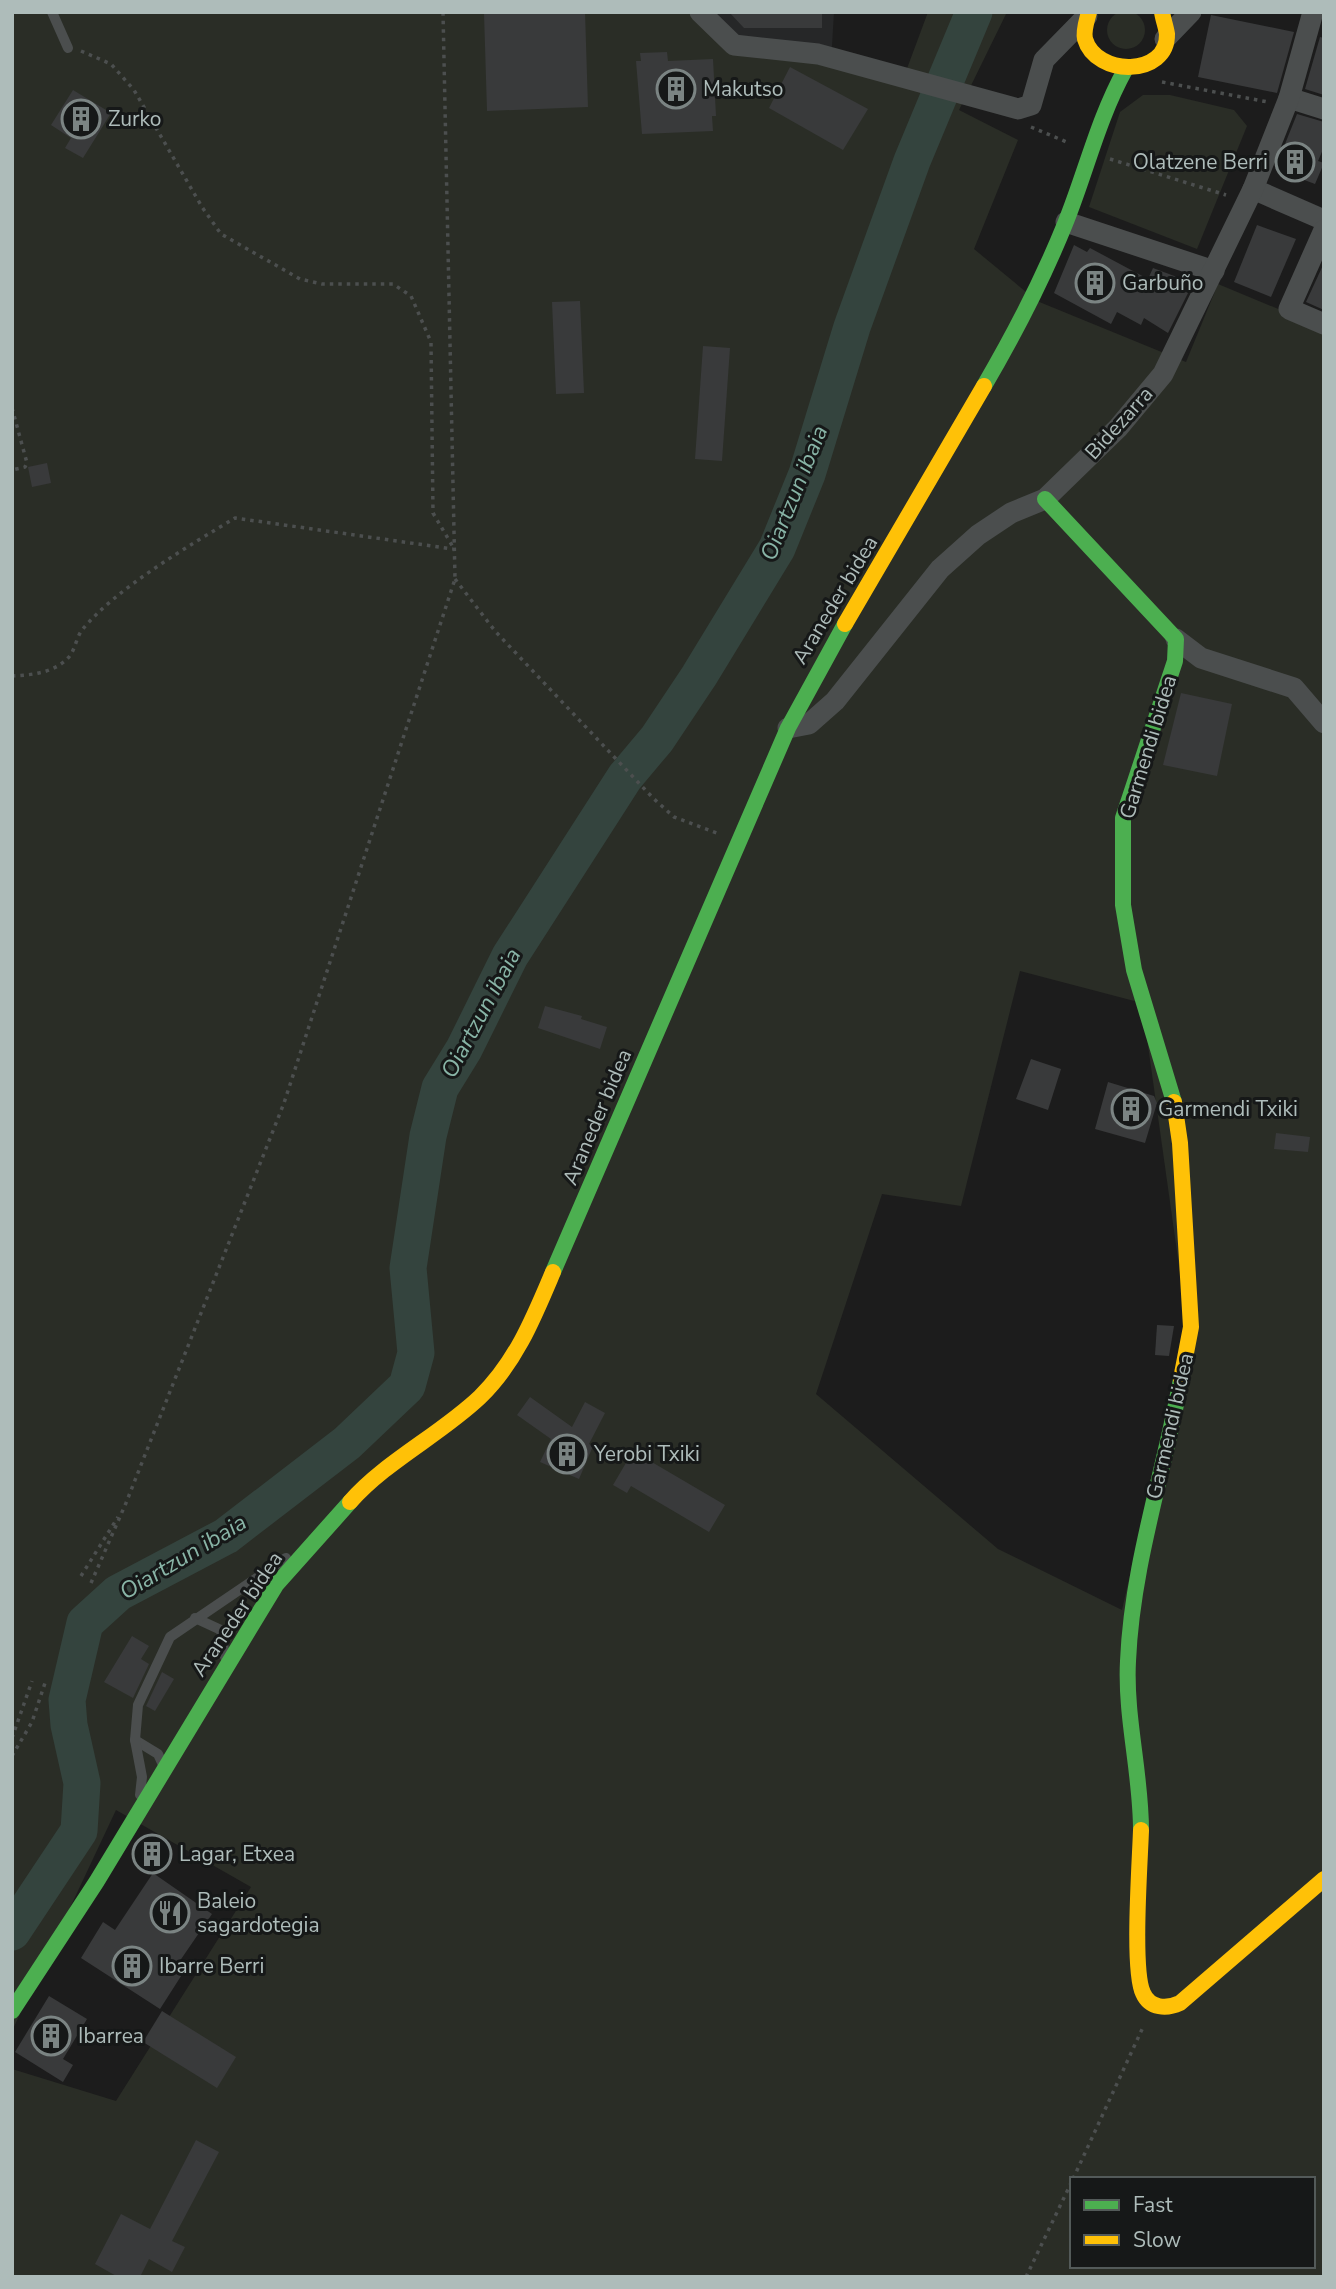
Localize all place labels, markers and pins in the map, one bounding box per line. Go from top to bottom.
building icon: Makutso [655,68,697,110]
place label: Makutso [703,75,784,103]
building icon: Zurko [60,98,102,140]
place label: Zurko [108,105,161,133]
building icon: Olatzene Berri [1274,141,1316,183]
place label: Olatzene Berri [1133,148,1268,176]
building icon: Garbuño [1074,262,1116,304]
place label: Garbuño [1122,269,1204,297]
building icon: Garmendi Txiki [1110,1088,1152,1130]
place label: Garmendi Txiki [1158,1095,1298,1123]
building icon: Yerobi Txiki [546,1433,588,1475]
place label: Yerobi Txiki [593,1440,700,1468]
building icon: Lagar, Etxea [131,1833,173,1875]
place label: Lagar, Etxea [179,1840,295,1868]
place label: Baleio sagardotegia [197,1887,320,1939]
restaurant icon: Baleio sagardotegia [149,1892,191,1934]
building icon: Ibarre Berri [111,1945,153,1987]
place label: Ibarre Berri [159,1952,265,1980]
building icon: Ibarrea [30,2015,72,2057]
place label: Ibarrea [78,2022,144,2050]

